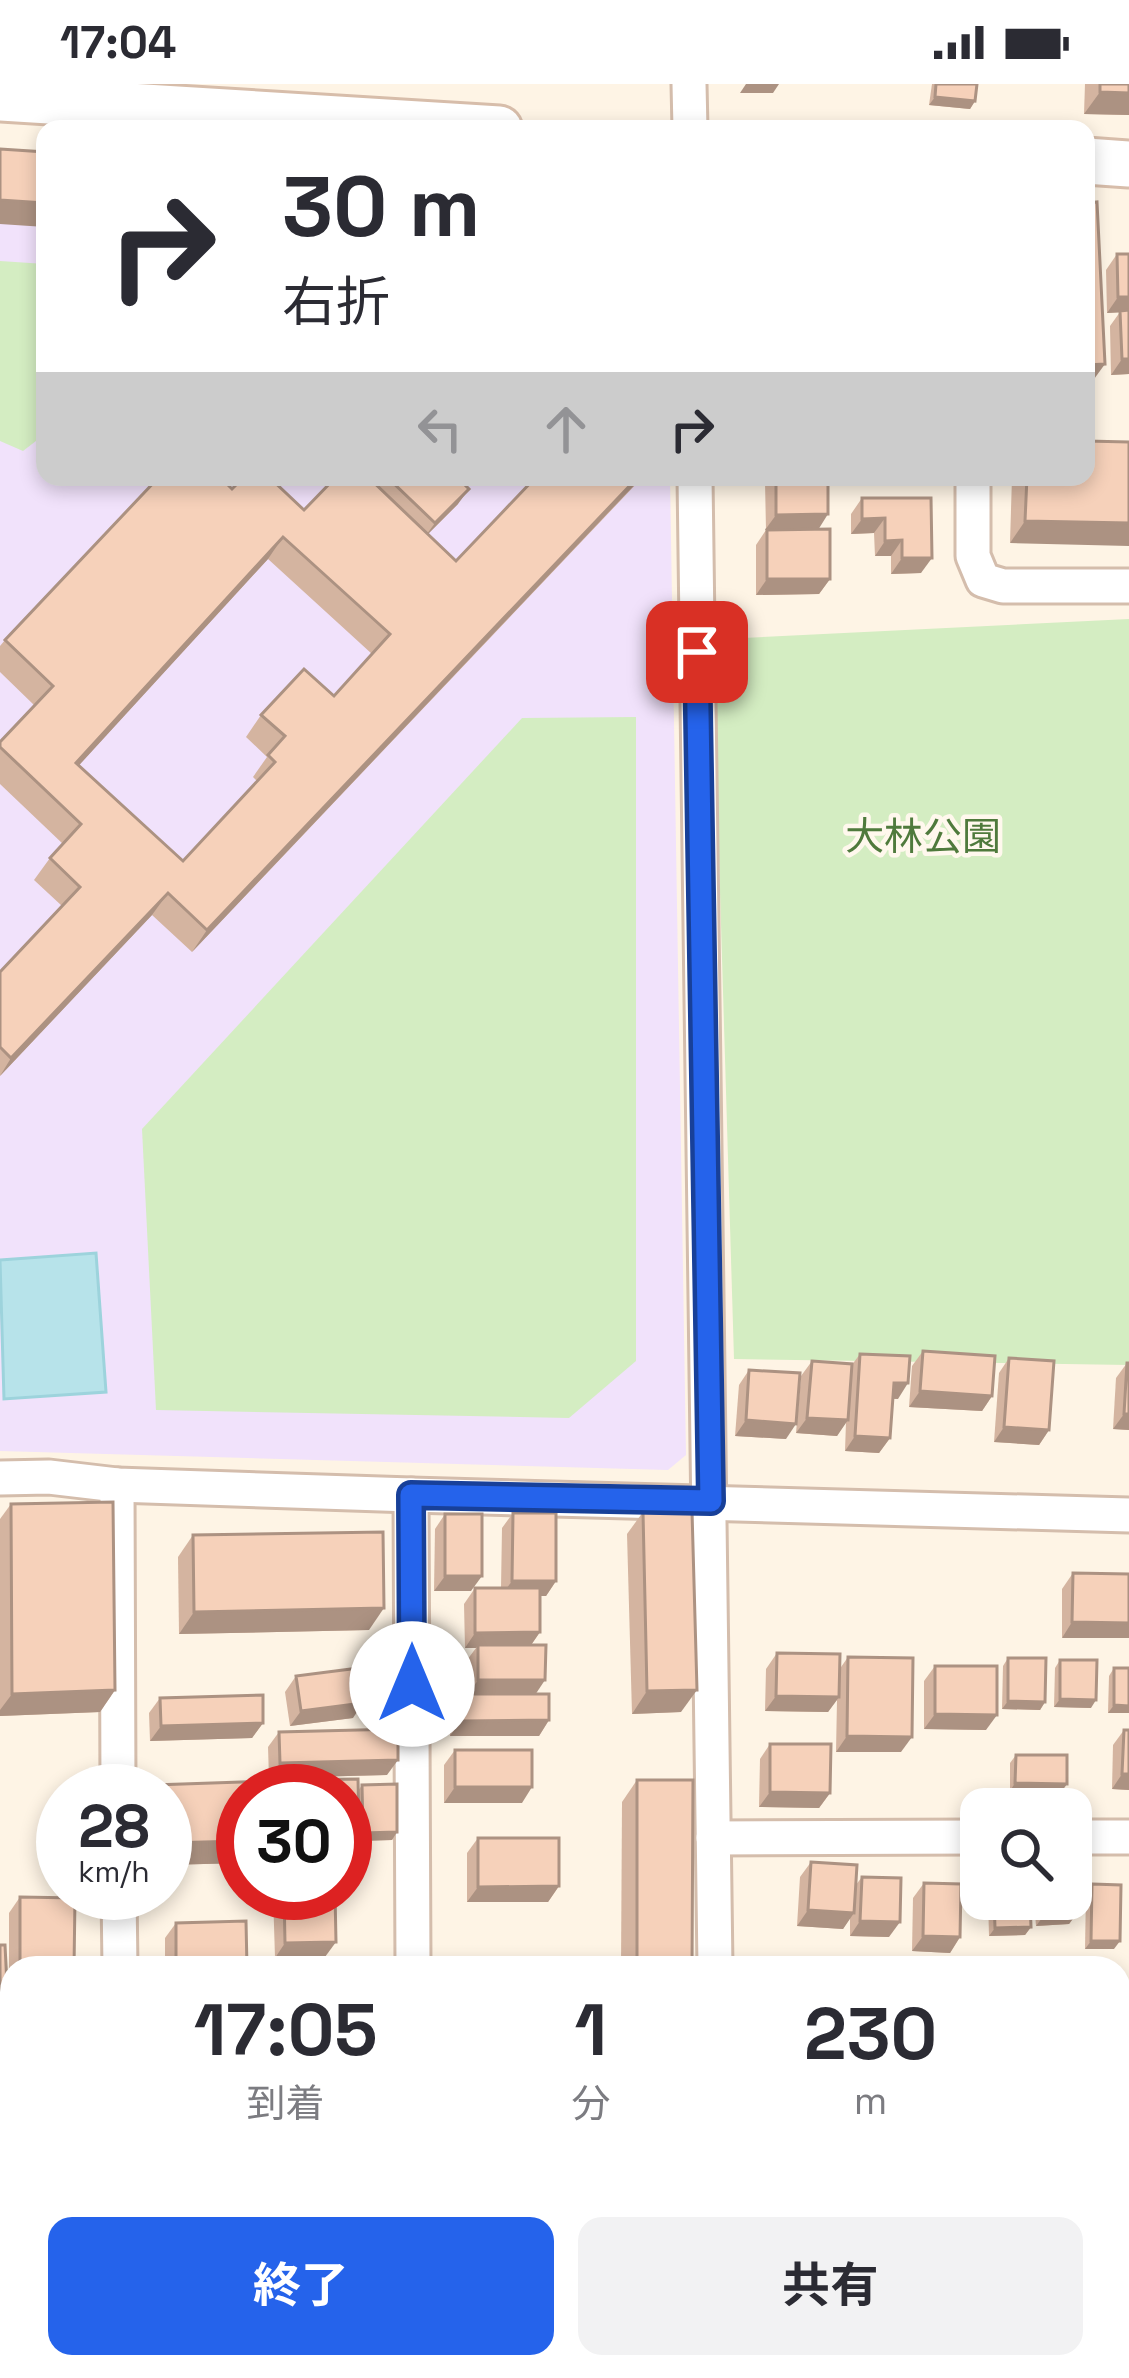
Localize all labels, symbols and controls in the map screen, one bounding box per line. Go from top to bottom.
text: 17:04 [60,14,176,71]
text: 30 m [282,153,481,261]
icon: right [84,168,240,324]
text: 右折 [282,268,390,337]
icon: left [407,396,473,462]
icon: ahead [533,396,599,462]
icon: right [659,396,725,462]
pin [646,601,748,703]
icon: arrive [664,619,730,685]
park label: 大林公園 [845,812,1001,861]
position arrow [349,1621,475,1747]
speed limit sign: 30 [216,1764,372,1920]
text: 28 [78,1788,150,1865]
map controls [960,1788,1092,1920]
button: search [960,1788,1092,1920]
text: km/h [78,1852,150,1891]
text: 17:05 [194,1984,378,2076]
text: 1 [574,1984,607,2076]
text: 230 [804,1988,937,2080]
text: m [854,2076,887,2125]
text: 到着 [247,2079,325,2128]
text: 分 [571,2079,610,2128]
button: 終了 [48,2217,554,2355]
button: 共有 [578,2217,1083,2355]

